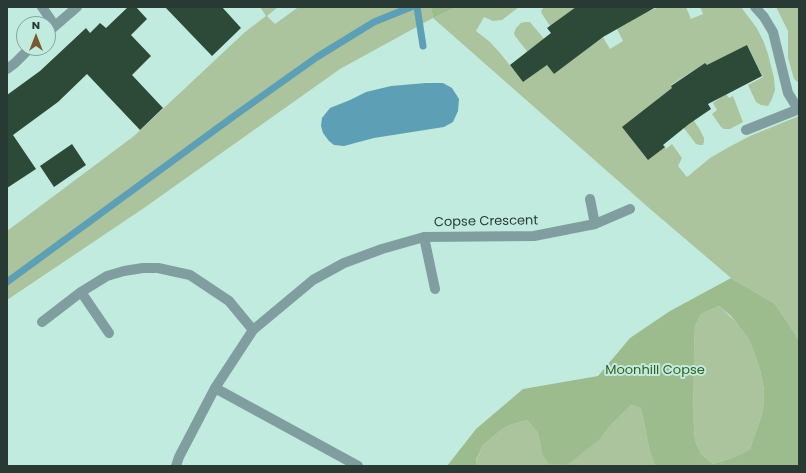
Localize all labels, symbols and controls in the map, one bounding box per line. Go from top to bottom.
north arrow [16,16,56,56]
text: N [32,17,40,33]
street label: Copse Crescent [434,213,538,231]
park label: Moonhill Copse [605,363,705,379]

